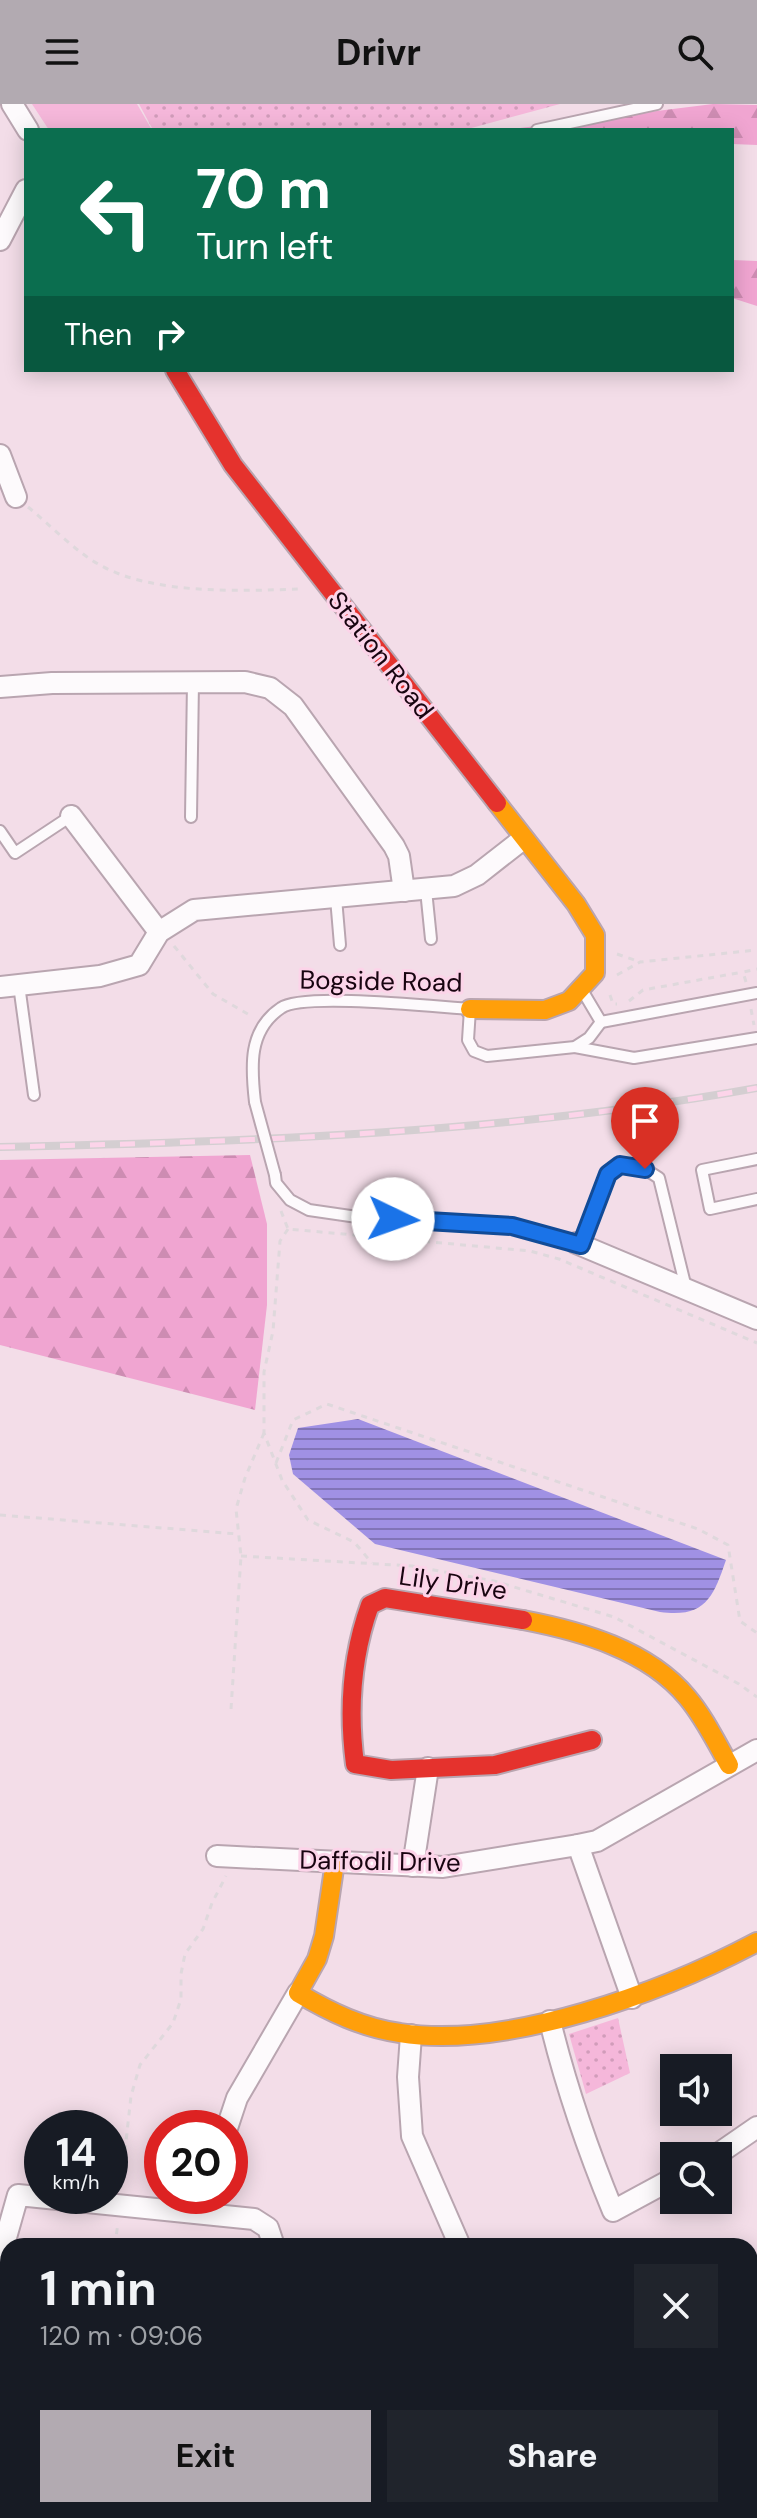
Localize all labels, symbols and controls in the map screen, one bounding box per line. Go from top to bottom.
text: Drivr [336,29,421,76]
icon: menu [40,30,84,74]
icon: search [673,30,717,74]
text: 70 m [196,152,331,225]
icon: left [64,160,168,264]
text: Turn left [196,223,333,270]
icon: right [148,312,192,356]
text: Then [64,315,132,354]
street label: Station Road [320,584,442,726]
street label: Bogside Road [299,963,463,999]
pin [611,1087,679,1169]
icon: arrive [623,1099,667,1143]
position arrow [351,1177,435,1261]
street label: Lily Drive [397,1559,509,1607]
street label: Daffodil Drive [299,1843,461,1879]
map controls [660,2054,732,2214]
button: sound [660,2054,732,2126]
speed limit sign: 20 [144,2110,248,2214]
text: 14 [56,2126,96,2178]
button: search [660,2142,732,2214]
text: km/h [52,2169,100,2195]
text: 1 min [40,2257,157,2320]
button: close [634,2264,718,2348]
text: 120 m · 09:06 [40,2319,203,2353]
button: Exit [40,2410,371,2502]
button: Share [387,2410,718,2502]

